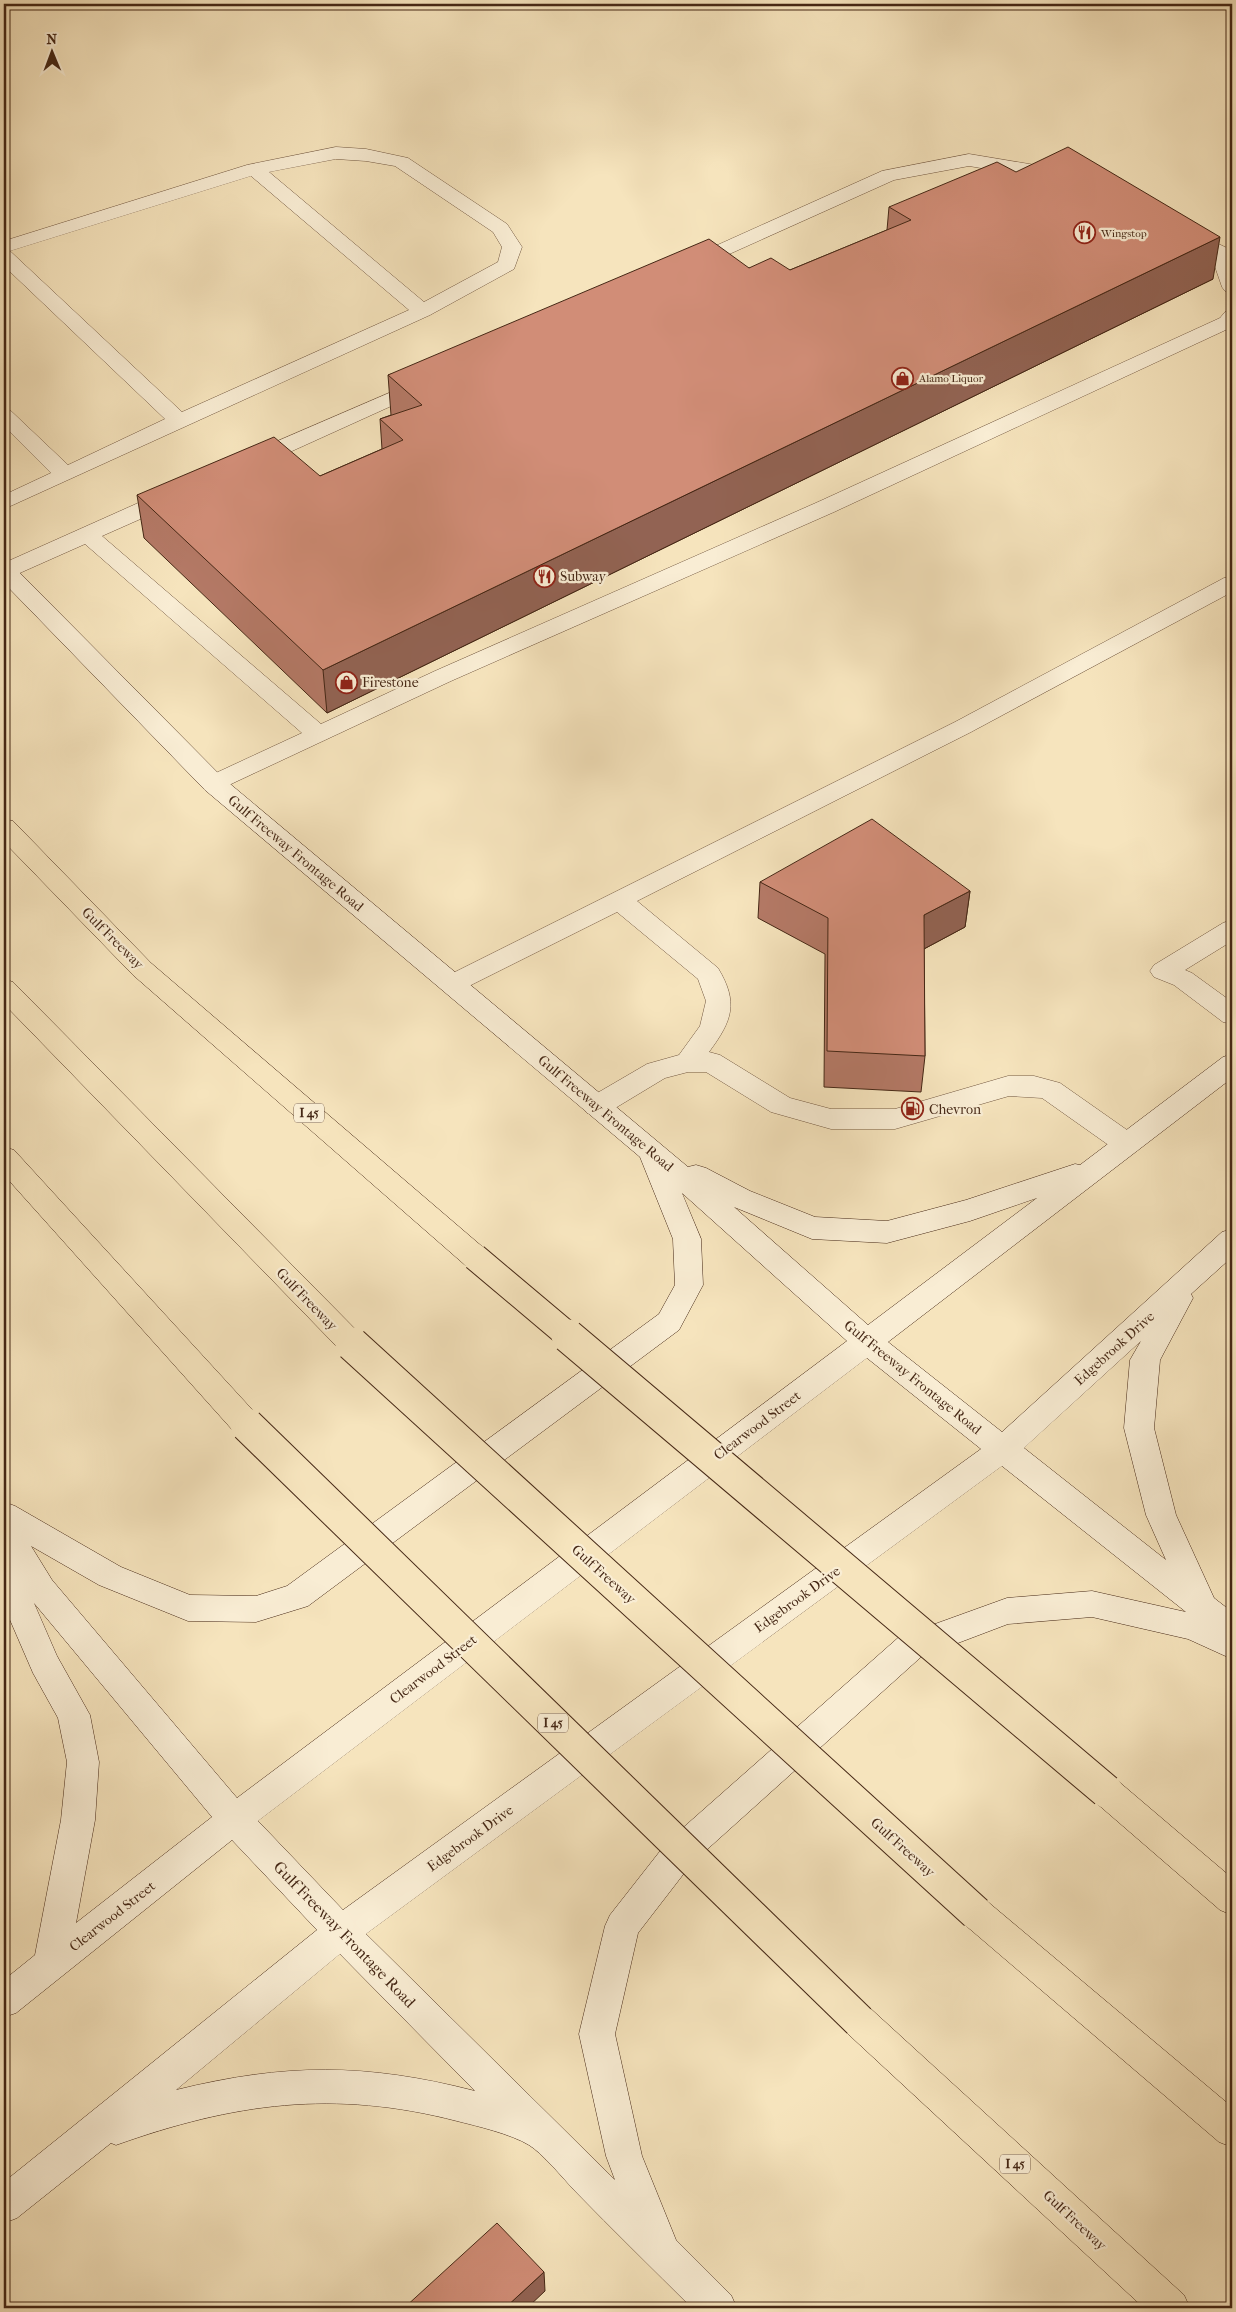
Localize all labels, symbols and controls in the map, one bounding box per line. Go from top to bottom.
north arrow [28,28,78,78]
text: N [46,31,58,48]
restaurant icon: Wingstop [1073,221,1097,245]
place label: Wingstop [1100,227,1147,240]
shop icon: Alamo Liquor [891,366,915,390]
place label: Alamo Liquor [918,372,983,385]
restaurant icon: Subway [532,564,556,588]
place label: Subway [560,568,607,585]
shop icon: Firestone [334,670,358,694]
place label: Firestone [362,674,419,691]
street label: Gulf Freeway Frontage Road [224,792,367,915]
street label: Gulf Freeway [78,904,147,973]
street label: Gulf Freeway Frontage Road [534,1052,677,1175]
fuel station icon: Chevron [901,1097,925,1121]
place label: Chevron [929,1101,981,1118]
road number: I 45 [294,1104,324,1122]
street label: Gulf Freeway [273,1265,341,1335]
street label: Edgebrook Drive [1071,1308,1158,1389]
street label: Gulf Freeway Frontage Road [841,1317,985,1438]
street label: Clearwood Street [710,1387,804,1464]
street label: Gulf Freeway [568,1541,640,1608]
street label: Edgebrook Drive [751,1562,844,1636]
street label: Clearwood Street [386,1631,480,1708]
road number: I 45 [538,1714,568,1732]
street label: Edgebrook Drive [424,1801,517,1875]
street label: Gulf Freeway [867,1814,939,1881]
street label: Gulf Freeway Frontage Road [270,1857,420,2012]
street label: Clearwood Street [66,1878,159,1955]
road number: I 45 [1000,2154,1030,2174]
street label: Gulf Freeway [1039,2187,1110,2254]

